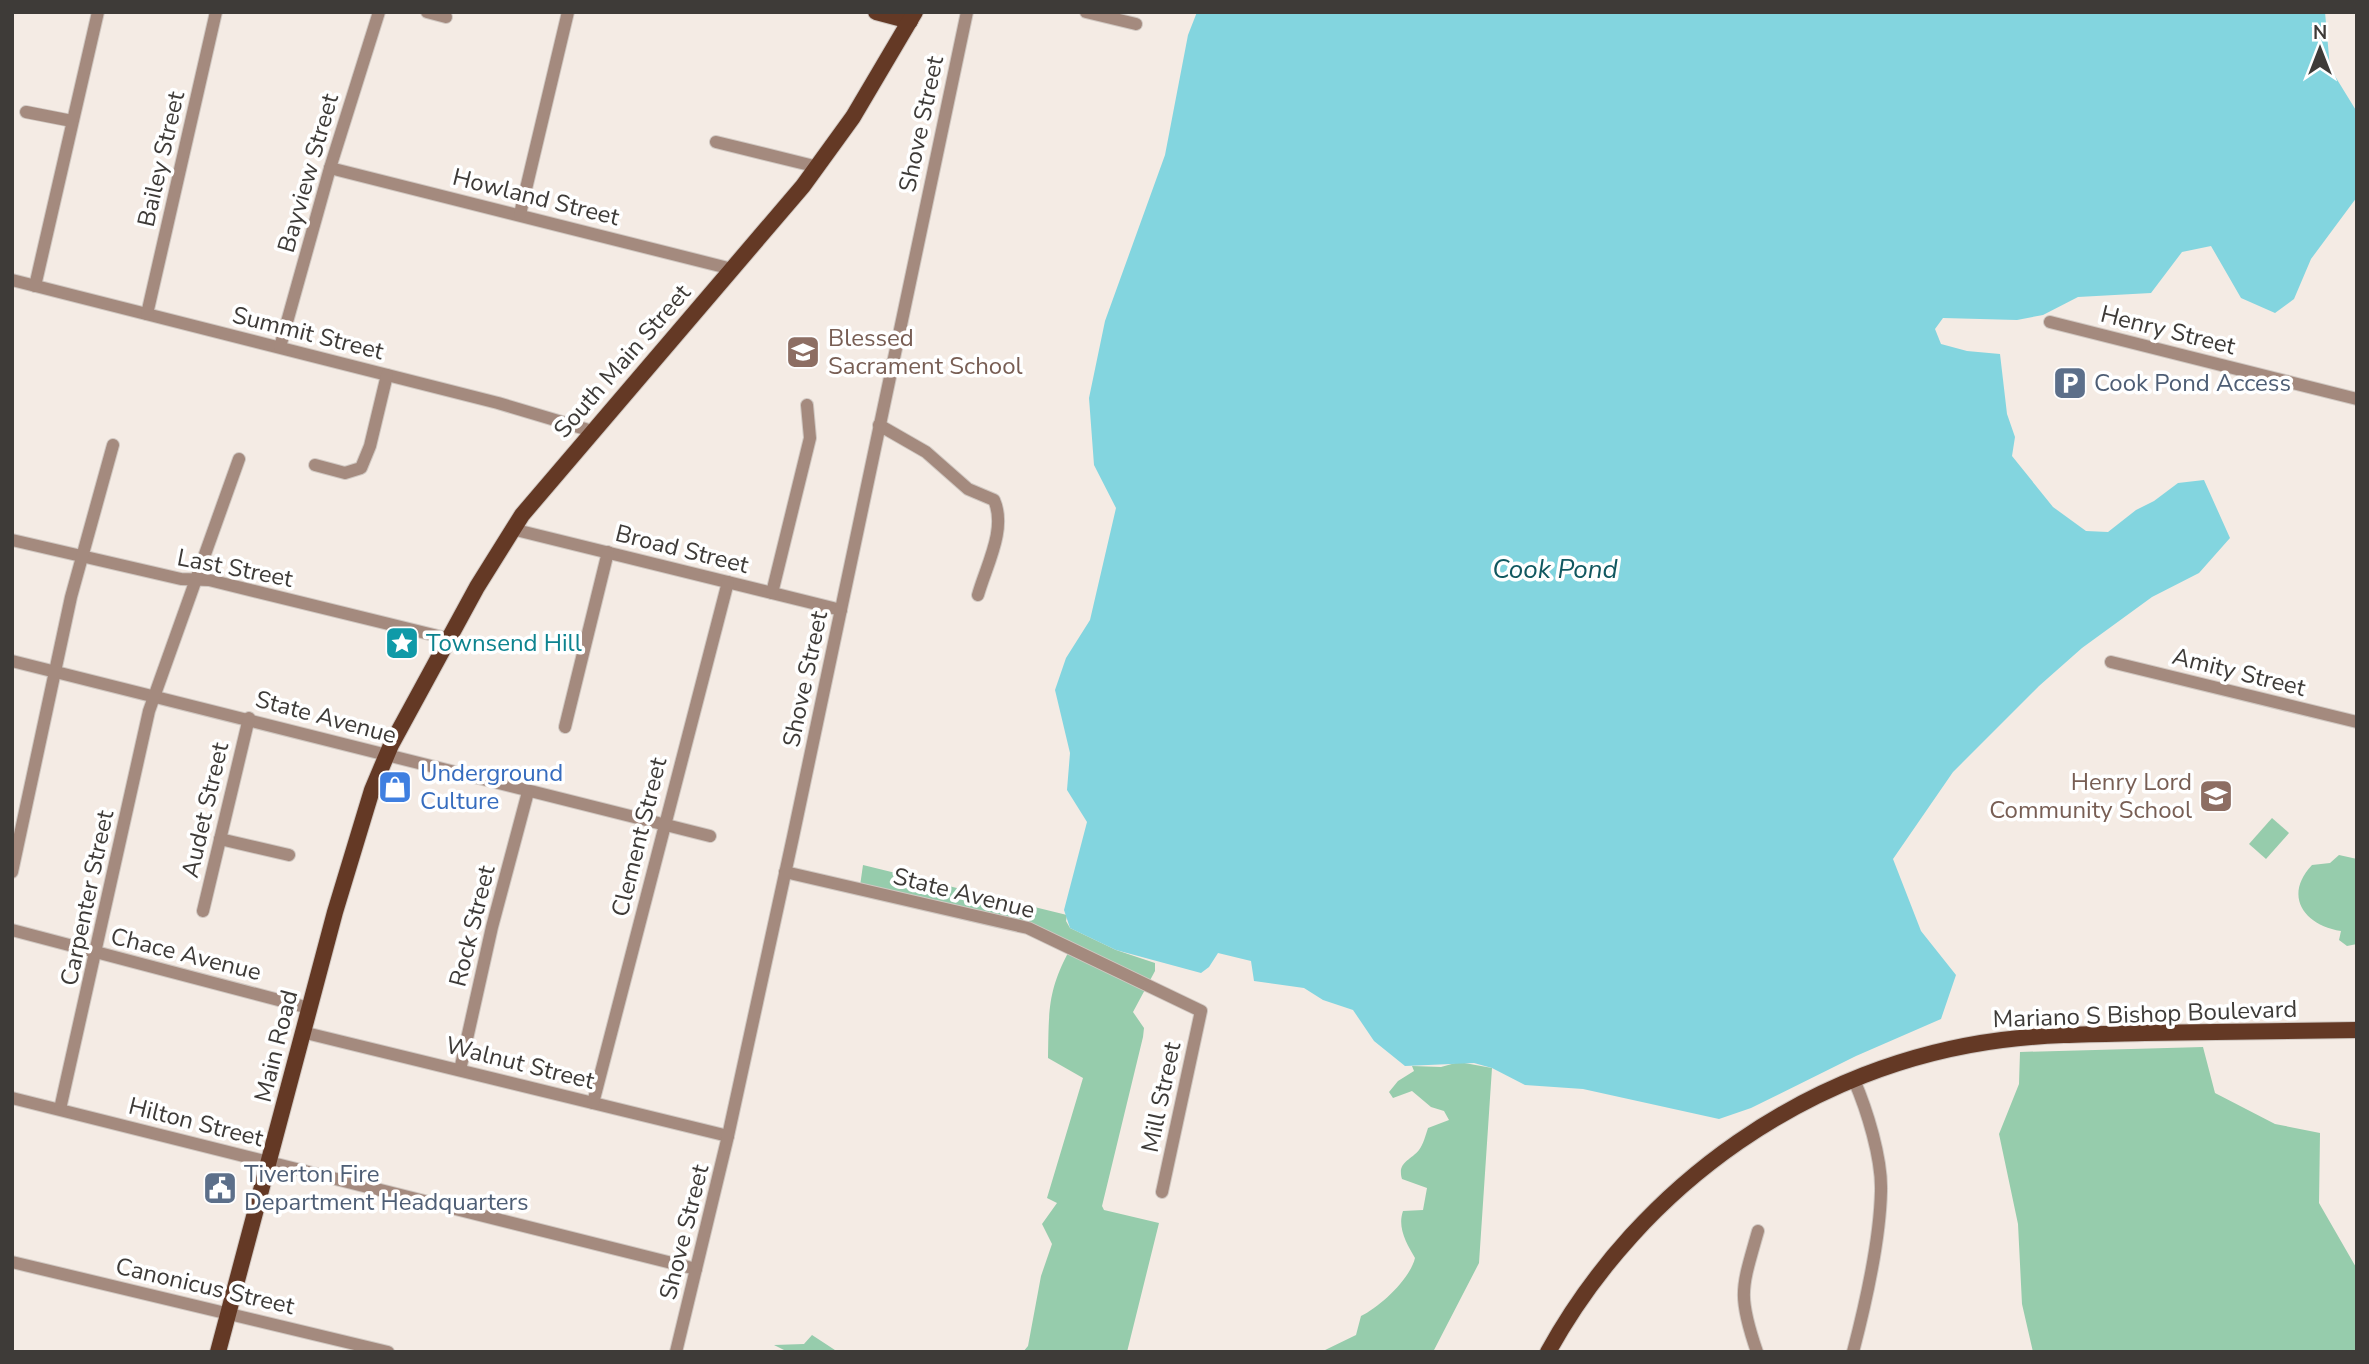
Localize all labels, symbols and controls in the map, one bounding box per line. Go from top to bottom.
north arrow [2285,14,2355,84]
text: N [2313,20,2327,46]
street label: Shove Street [891,53,951,195]
street label: Bailey Street [130,88,192,230]
street label: Bayview Street [270,89,346,256]
street label: Howland Street [449,161,623,233]
street label: South Main Street [546,277,698,445]
street label: Henry Street [2097,298,2239,362]
street label: Summit Street [229,299,388,367]
place label: Blessed Sacrament School [828,322,1023,382]
school or university icon: Blessed Sacrament School [784,333,822,371]
parking icon: Cook Pond Access [2051,364,2089,402]
place label: Cook Pond Access [2094,367,2291,399]
street label: Broad Street [612,517,753,581]
street label: Last Street [174,541,296,595]
water label: Cook Pond [1492,552,1619,587]
street label: Shove Street [775,608,835,750]
place icon: Townsend Hill [383,624,421,662]
place label: Townsend Hill [426,627,582,659]
street label: Amity Street [2169,640,2309,704]
street label: State Avenue [252,683,400,751]
street label: Audet Street [174,739,236,881]
street label: Clement Street [604,754,674,920]
place label: Underground Culture [420,757,563,817]
place label: Henry Lord Community School [1989,766,2192,826]
shop icon: Underground Culture [376,768,414,806]
school or university icon: Henry Lord Community School [2197,777,2235,815]
street label: Carpenter Street [53,807,121,989]
street label: State Avenue [890,860,1038,926]
street label: Rock Street [441,861,503,990]
street label: Chace Avenue [107,920,265,988]
street label: Main Road [247,987,305,1105]
street label: Mariano S Bishop Boulevard [1992,993,2298,1035]
street label: Walnut Street [442,1029,598,1097]
street label: Mill Street [1134,1038,1188,1155]
street label: Hilton Street [125,1090,267,1154]
place label: Tiverton Fire Department Headquarters [244,1158,529,1218]
street label: Shove Street [652,1161,716,1303]
public building icon: Tiverton Fire Department Headquarters [201,1169,239,1207]
street label: Canonicus Street [113,1250,298,1322]

